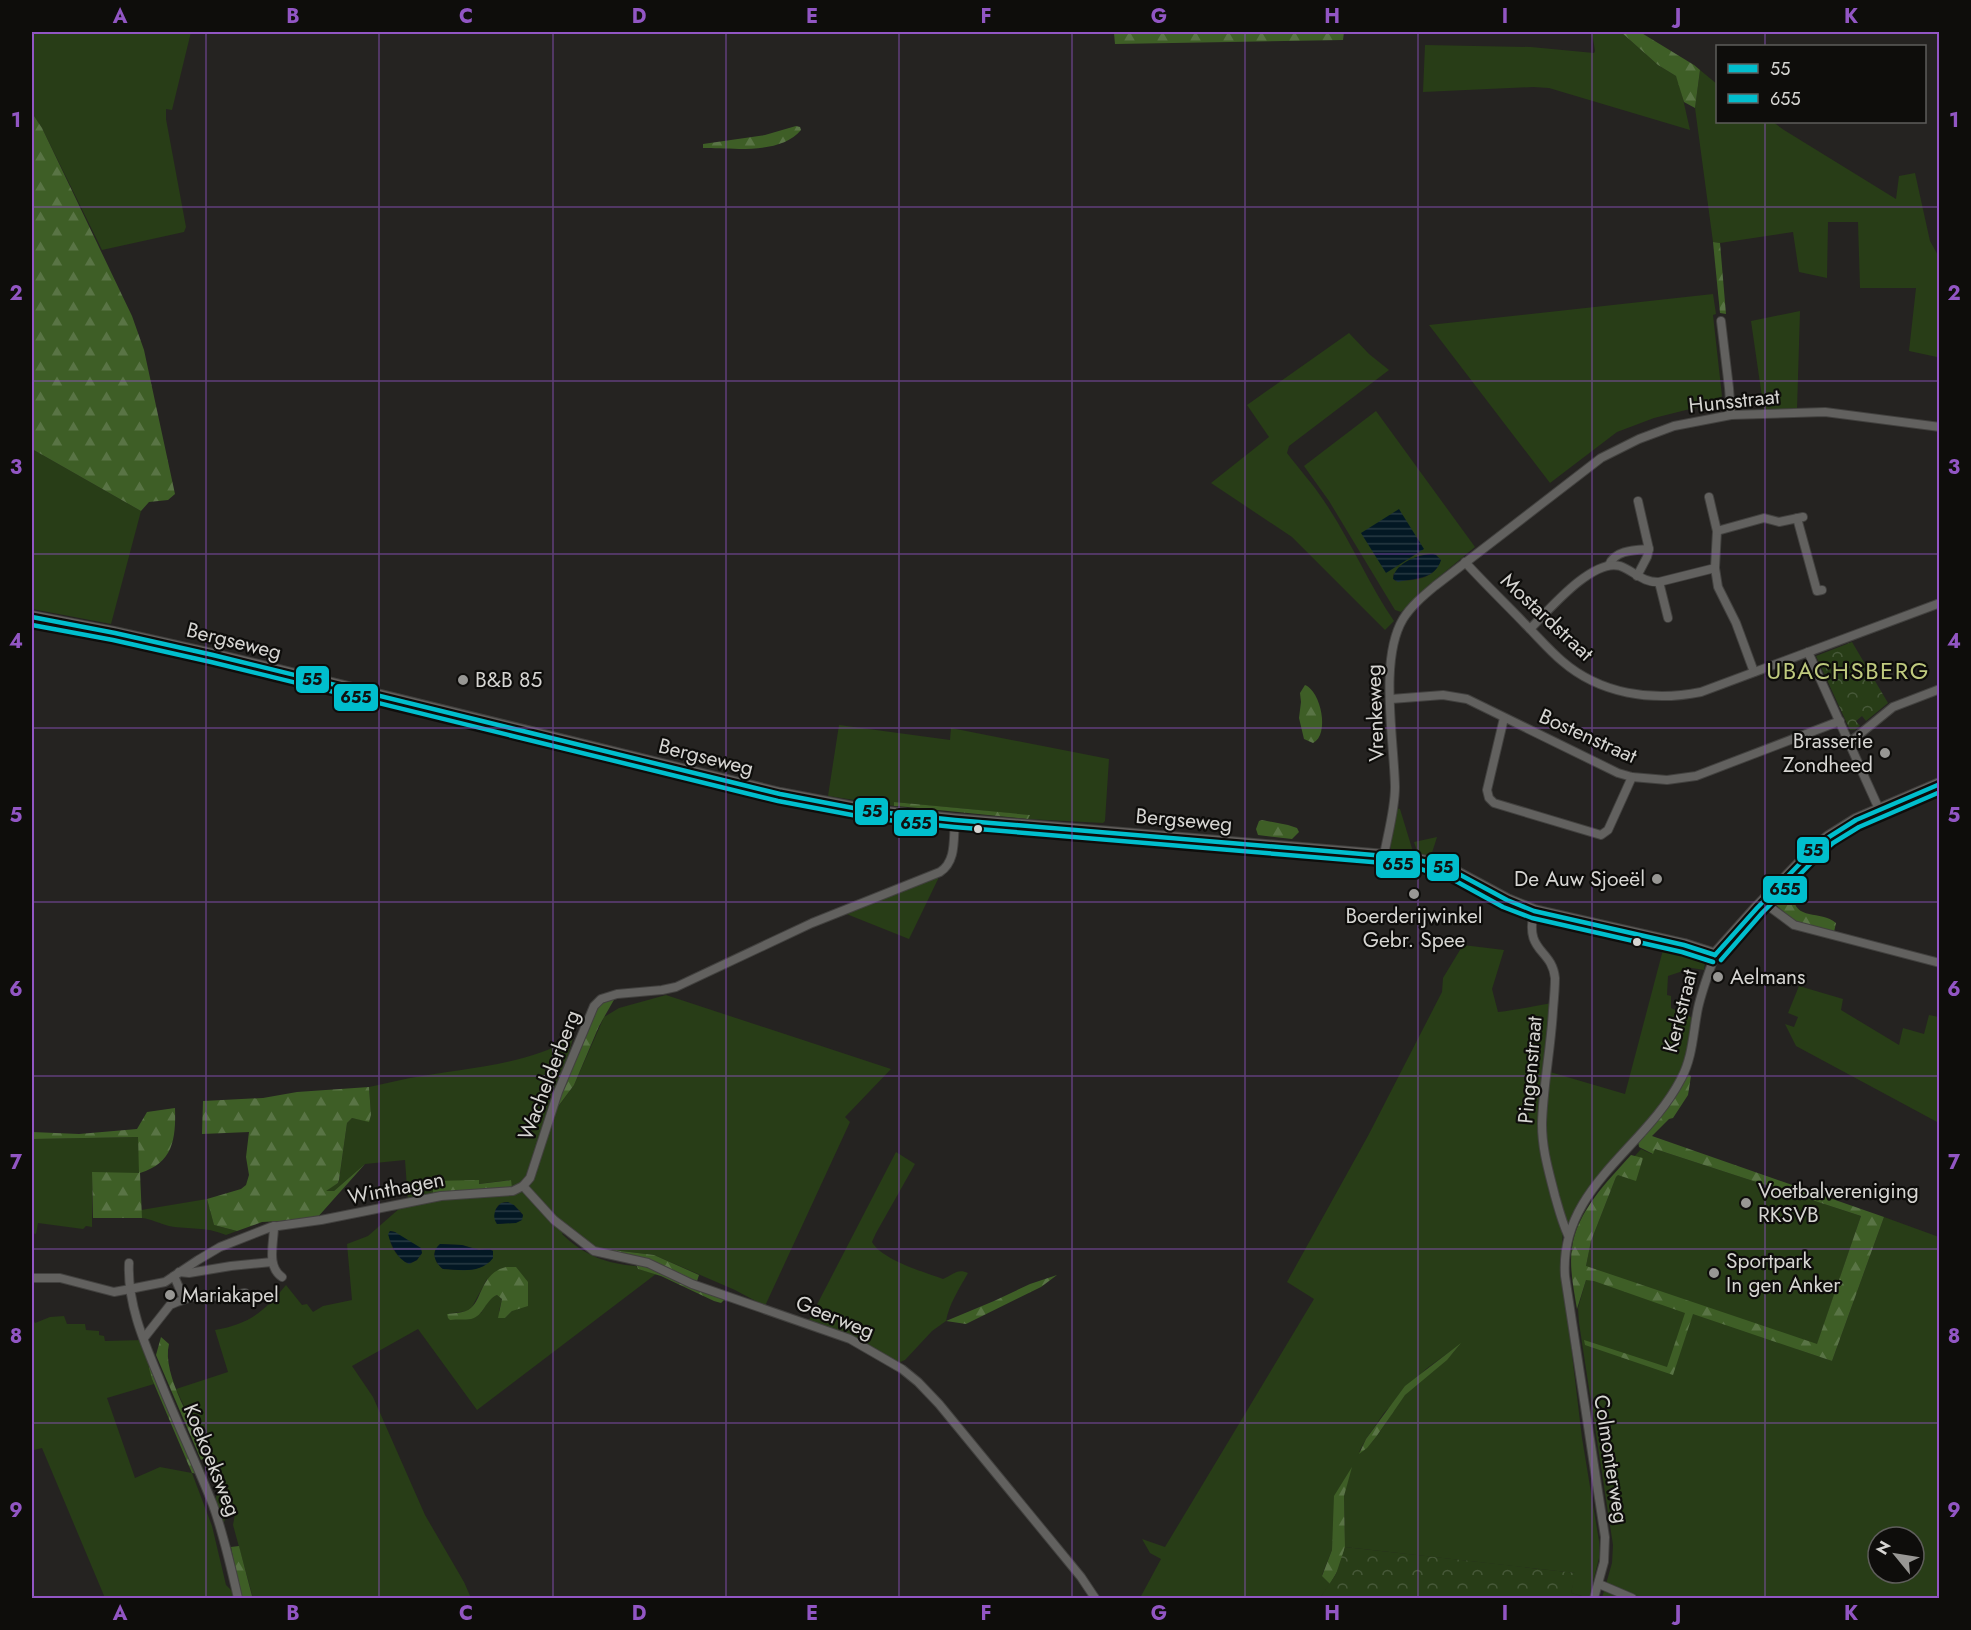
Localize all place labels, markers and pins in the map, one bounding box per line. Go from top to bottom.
place label: B&B 85 [475,665,542,695]
marker: B&B 85 [456,673,470,687]
place label: Brasserie Zondheed [1783,726,1873,780]
marker: Brasserie Zondheed [1878,746,1892,760]
unlabelled marker [972,823,984,835]
place label: De Auw Sjoeël [1514,864,1645,894]
marker: De Auw Sjoeël [1650,872,1664,886]
marker: Boerderijwinkel Gebr. Spee [1407,887,1421,901]
place label: Boerderijwinkel Gebr. Spee [1345,901,1483,955]
unlabelled marker [1631,936,1643,948]
place label: Aelmans [1730,962,1805,992]
marker: Aelmans [1711,970,1725,984]
place label: Voetbalvereniging RKSVB [1758,1176,1919,1230]
marker: Voetbalvereniging RKSVB [1739,1196,1753,1210]
place label: Sportpark In gen Anker [1726,1246,1841,1300]
marker: Sportpark In gen Anker [1707,1266,1721,1280]
place label: Mariakapel [182,1280,279,1310]
marker: Mariakapel [163,1288,177,1302]

